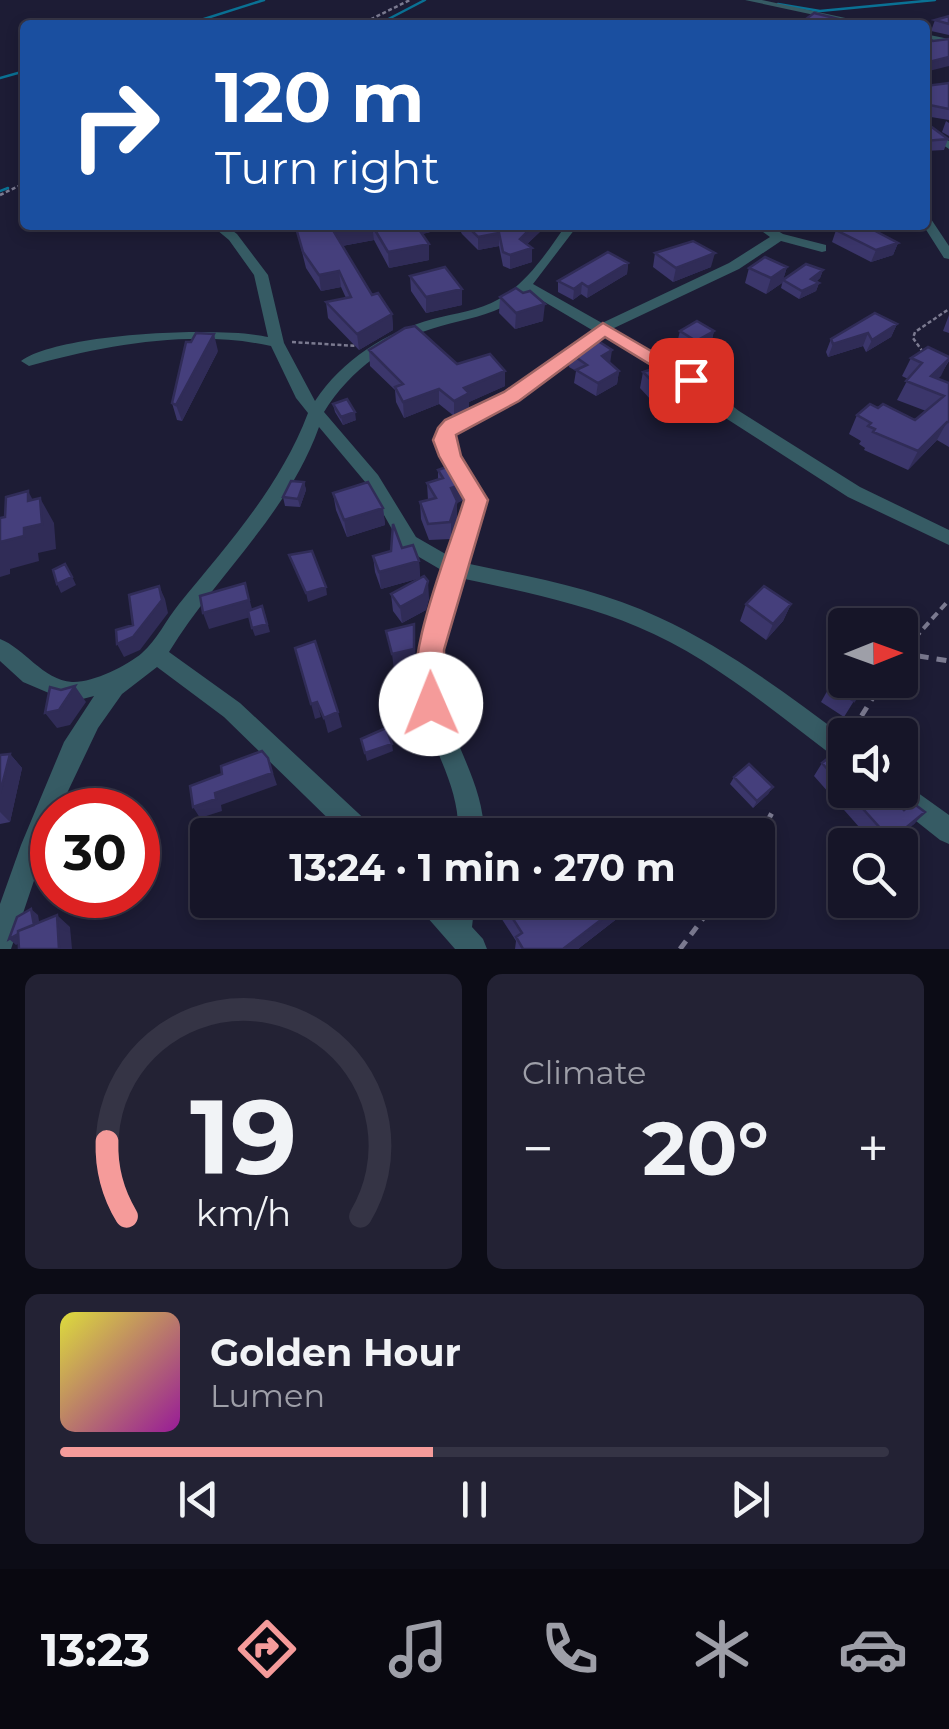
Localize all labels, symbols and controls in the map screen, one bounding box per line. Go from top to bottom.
text: 120 m [215,54,425,140]
icon: right [50,60,180,190]
text: Turn right [215,140,440,195]
pin [649,338,734,423]
icon: arrive [664,353,719,408]
north arrow [828,608,918,698]
map controls [828,608,918,918]
position arrow [379,652,483,756]
button: sound [828,718,918,808]
speed limit sign: 30 [30,788,160,918]
button: search [828,828,918,918]
text: 13:24 · 1 min · 270 m [289,844,676,891]
text: Climate [522,1053,646,1092]
text: 19 [190,1073,297,1200]
text: 20° [642,1102,769,1194]
text: − [522,1115,554,1182]
text: + [857,1115,889,1182]
text: km/h [196,1191,291,1235]
text: Golden Hour [210,1329,461,1376]
text: Lumen [210,1376,325,1415]
icon: previous [171,1472,226,1527]
icon: pause [447,1472,502,1527]
icon: next [723,1472,778,1527]
icon: directions [232,1614,302,1684]
icon: music [383,1614,453,1684]
icon: phone [535,1614,605,1684]
icon: climate [687,1614,757,1684]
icon: car [838,1614,908,1684]
text: 13:23 [41,1622,150,1677]

